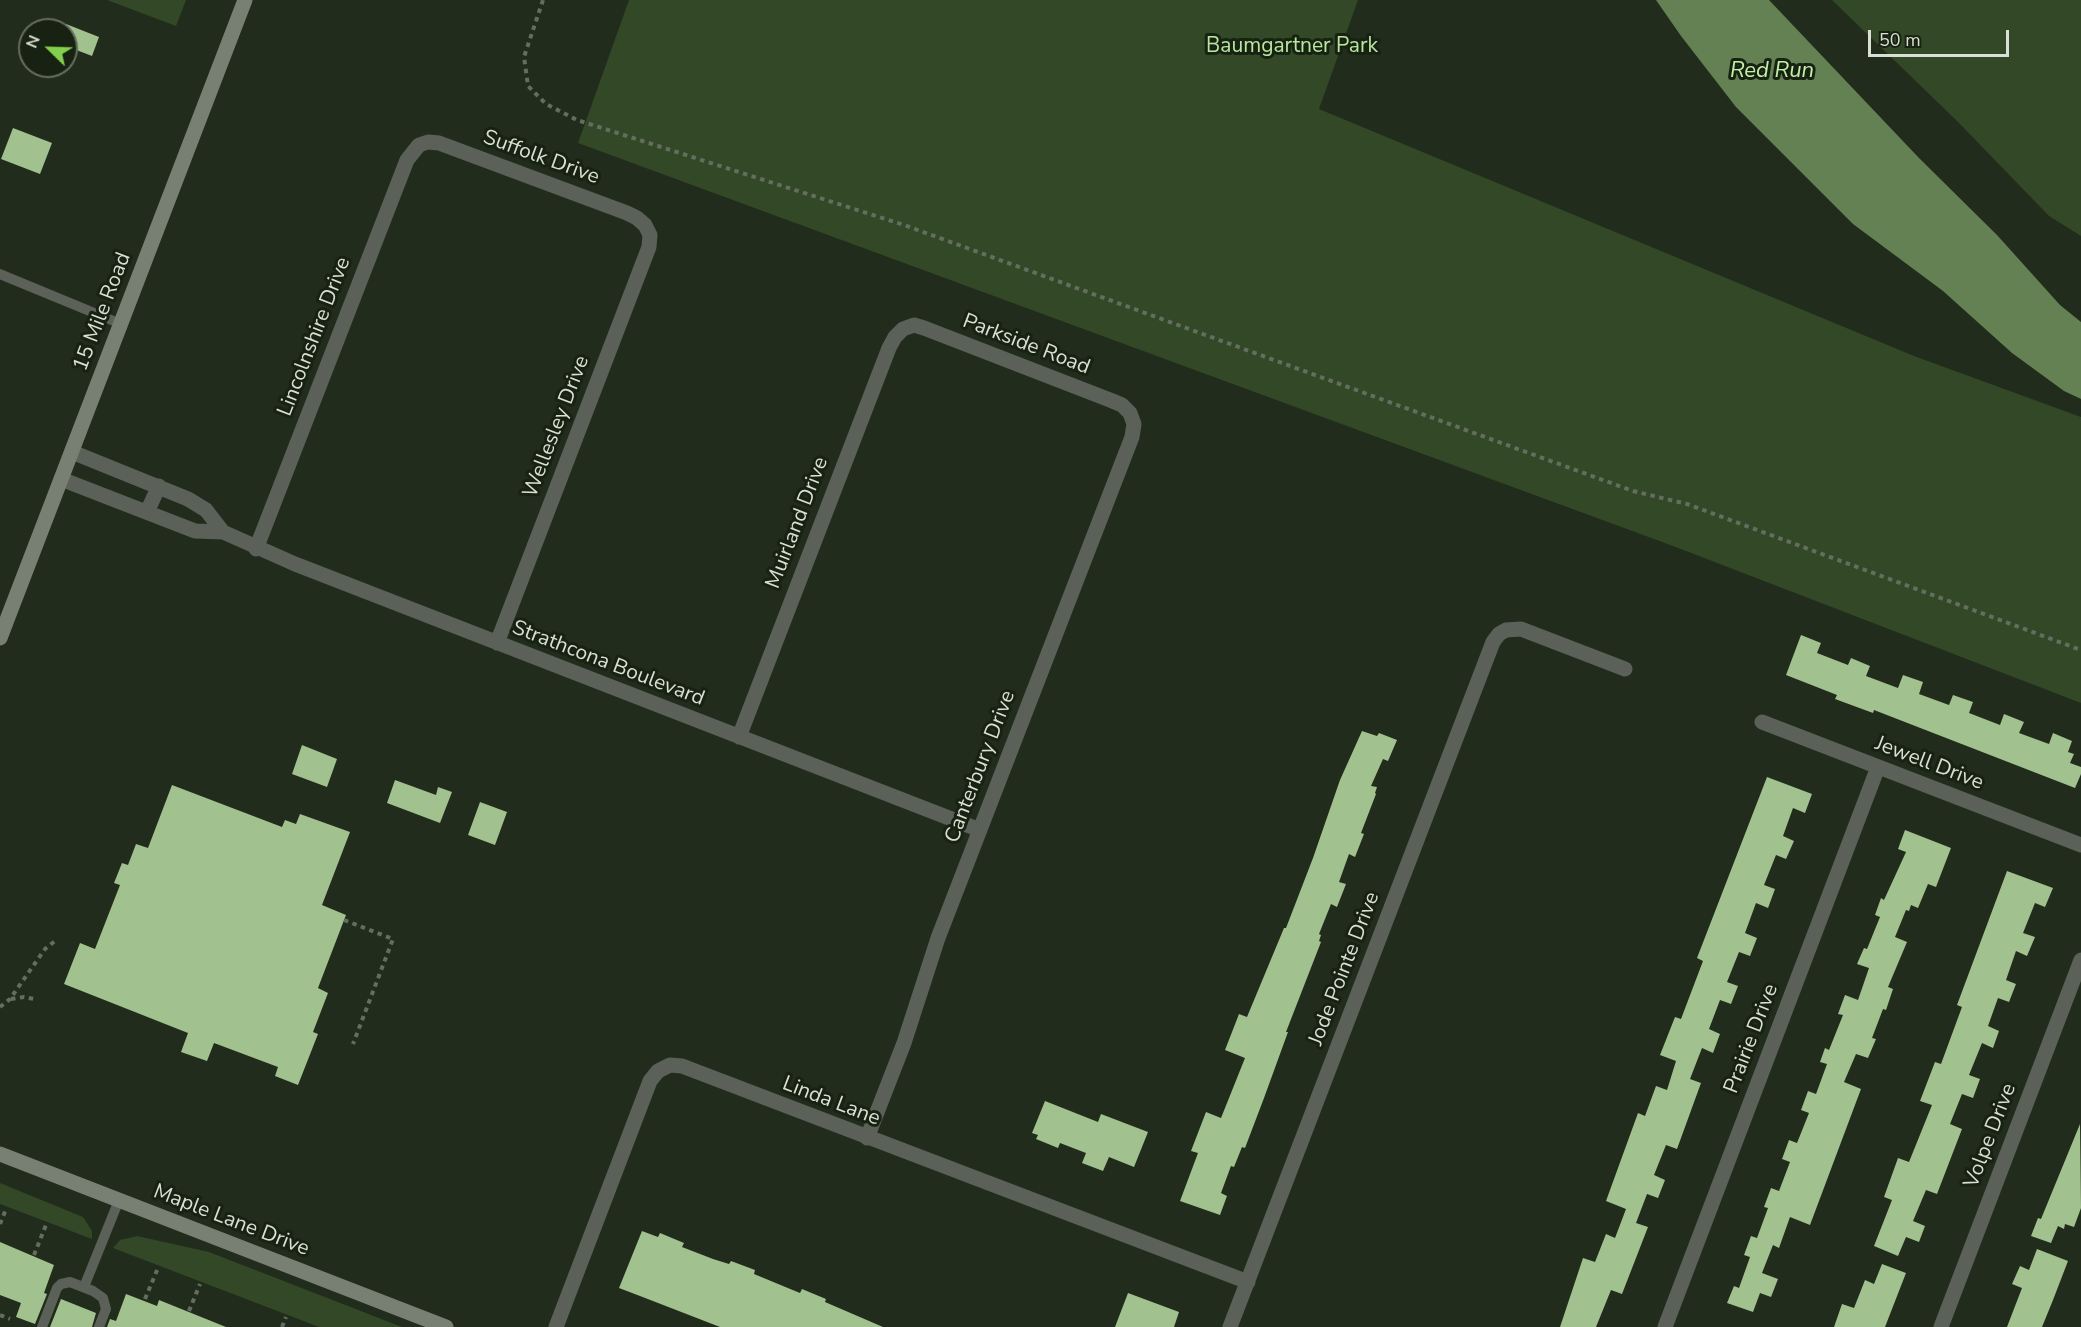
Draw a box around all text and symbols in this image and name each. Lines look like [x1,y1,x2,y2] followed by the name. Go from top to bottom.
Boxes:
[18,18,78,78] north arrow
[1871,18,2012,56] scale bar
[1879,28,1921,52] text: 50 m
[21,32,46,52] text: N
[1206,34,1378,60] park label: Baumgartner Park
[1730,59,1814,85] water label: Red Run
[480,125,602,191] street label: Suffolk Drive
[69,249,137,375] street label: 15 Mile Road
[273,254,357,420] street label: Lincolnshire Drive
[959,309,1093,381] street label: Parkside Road
[518,353,596,501] street label: Wellesley Drive
[761,454,835,592] street label: Muirland Drive
[508,616,708,712] street label: Strathcona Boulevard
[940,687,1022,847] street label: Canterbury Drive
[1871,732,1987,796] street label: Jewell Drive
[1304,889,1386,1049] street label: Jode Pointe Drive
[1720,981,1784,1097] street label: Prairie Drive
[779,1072,883,1132] street label: Linda Lane
[1960,1080,2022,1192] street label: Volpe Drive
[150,1180,312,1262] street label: Maple Lane Drive

